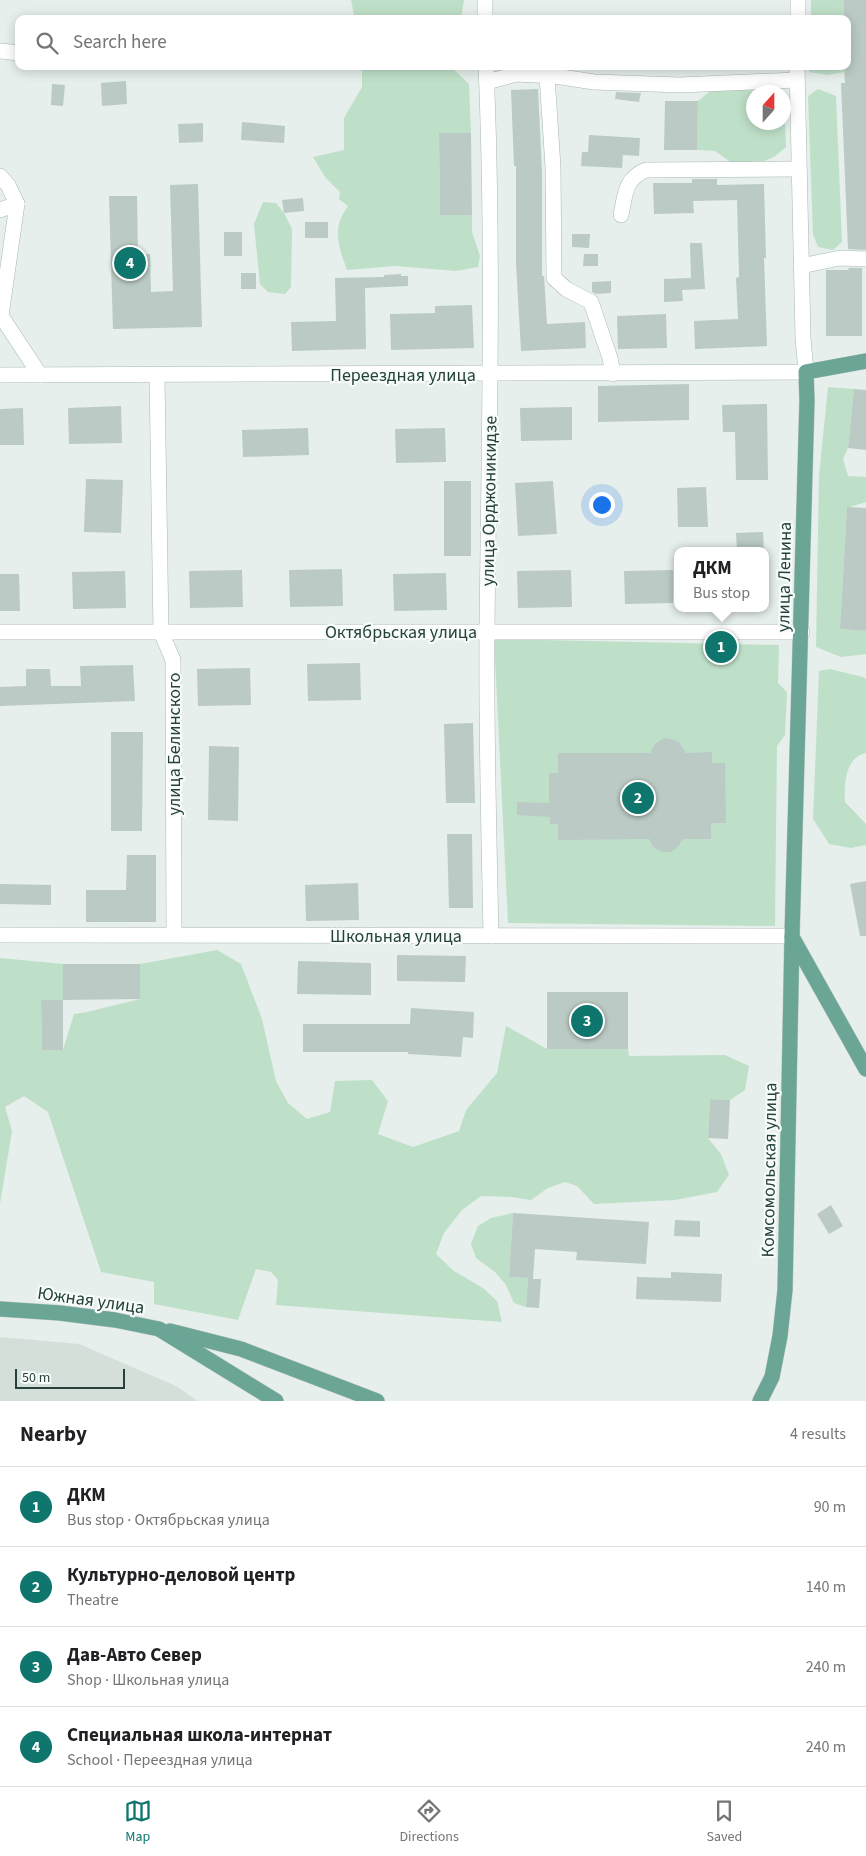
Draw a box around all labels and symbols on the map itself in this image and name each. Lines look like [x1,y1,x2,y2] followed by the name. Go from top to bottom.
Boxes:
[746,85,791,130] north arrow
[114,244,146,282] pin: 4
[330,363,476,388] street label: Переездная улица
[476,416,503,586] street label: улица Орджоникидзе
[589,492,615,518] your location
[771,522,798,632] street label: улица Ленина
[325,620,477,645] street label: Октябрьская улица
[705,628,737,666] pin: 1
[162,673,187,815] street label: улица Белинского
[622,779,654,817] pin: 2
[330,924,462,949] street label: Школьная улица
[571,1002,603,1040] pin: 3
[755,1082,784,1258] street label: Комсомольская улица
[36,1281,146,1320] street label: Южная улица
[15,1366,125,1389] scale bar

